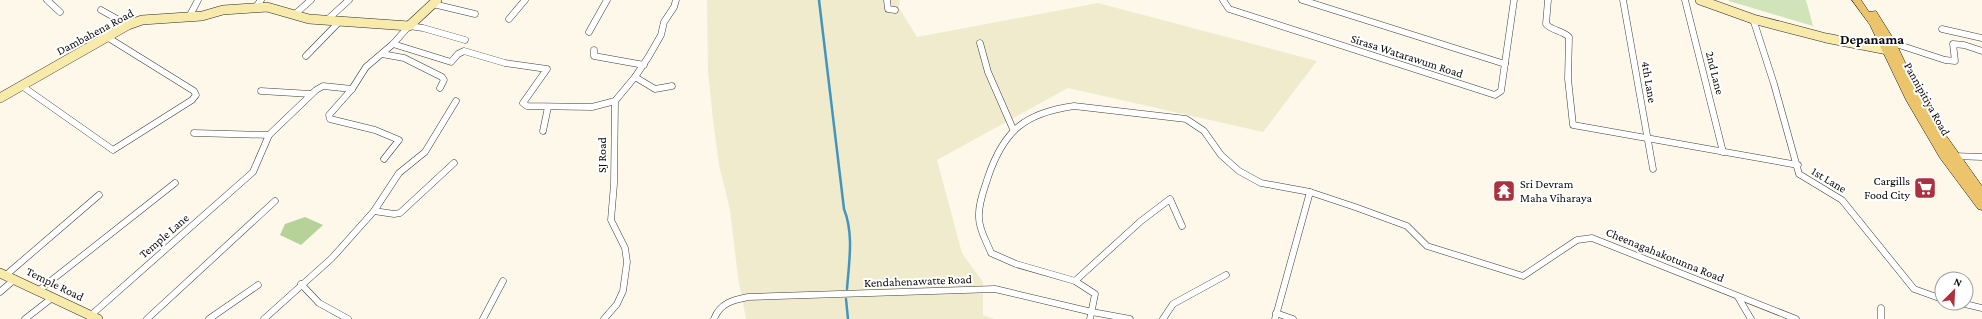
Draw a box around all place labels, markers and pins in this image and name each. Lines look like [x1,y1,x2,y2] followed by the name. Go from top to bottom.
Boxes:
[1864,174,1910,202] place label: Cargills Food City
[1912,175,1938,201] supermarket icon: Cargills Food City
[1520,177,1593,205] place label: Sri Devram Maha Viharaya
[1491,178,1517,204] temple icon: Sri Devram Maha Viharaya

